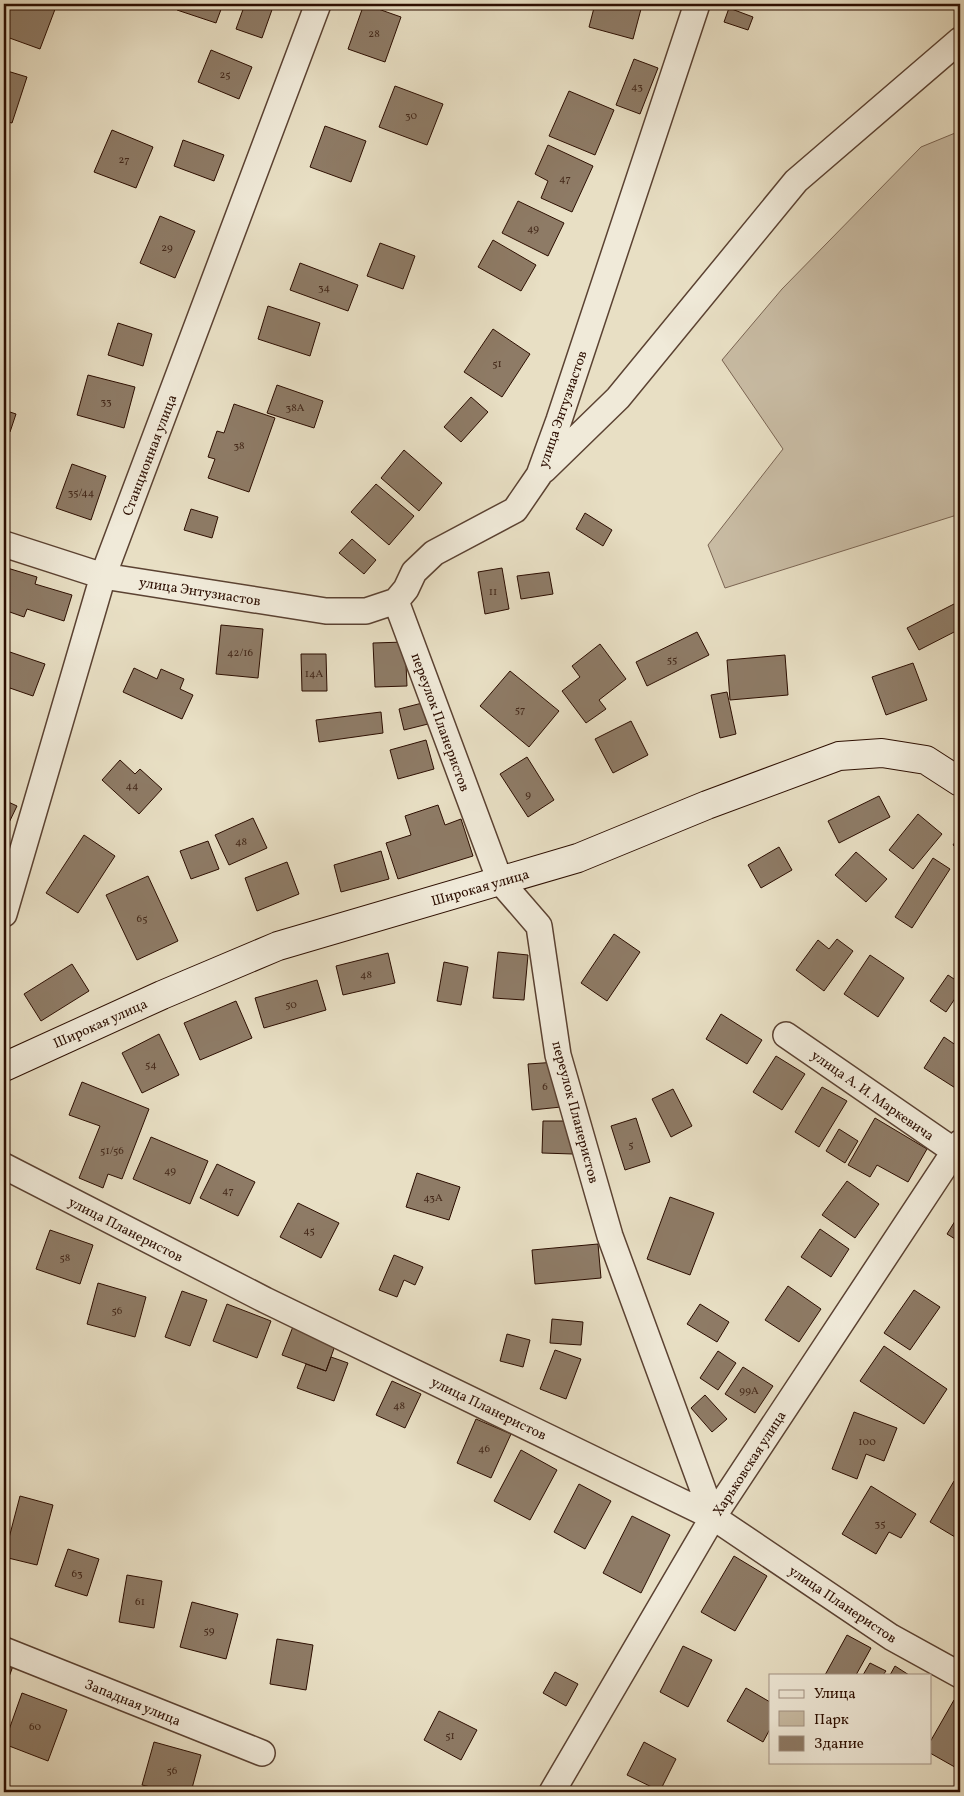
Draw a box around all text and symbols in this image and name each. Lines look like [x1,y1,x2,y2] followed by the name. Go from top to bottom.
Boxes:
[368,27,380,42] house number: 28
[219,68,231,83] house number: 25
[631,80,643,95] house number: 43
[405,109,417,124] house number: 30
[119,153,129,168] house number: 27
[559,172,571,187] house number: 47
[527,222,539,237] house number: 49
[161,241,173,256] house number: 29
[318,281,331,296] house number: 34
[534,348,592,471] street label: улица Энтузиастов
[492,357,502,372] house number: 51
[119,392,182,519] street label: Станционная улица
[100,395,112,410] house number: 33
[286,401,305,416] house number: 38А
[233,439,245,454] house number: 38
[68,486,95,501] house number: 35/44
[138,573,262,611] street label: улица Энтузиастов
[489,585,497,600] house number: 11
[227,646,253,661] house number: 42/16
[406,650,474,795] street label: переулок Планеристов
[667,653,677,668] house number: 55
[305,667,324,682] house number: 14А
[515,703,525,718] house number: 57
[125,779,139,794] house number: 44
[525,788,531,803] house number: 9
[235,835,247,850] house number: 48
[429,865,532,912] street label: Широкая улица
[137,912,147,927] house number: 65
[360,968,372,983] house number: 48
[51,995,151,1054] street label: Широкая улица
[285,998,297,1013] house number: 50
[546,1039,603,1186] street label: переулок Планеристов
[807,1047,937,1146] street label: улица А. И. Маркевича
[145,1058,157,1073] house number: 54
[542,1080,548,1095] house number: 6
[628,1138,634,1153] house number: 5
[100,1144,124,1159] house number: 51/56
[164,1164,176,1179] house number: 49
[222,1184,234,1199] house number: 47
[423,1191,443,1206] house number: 43А
[65,1193,186,1267] street label: улица Планеристов
[303,1224,315,1239] house number: 45
[60,1251,71,1266] house number: 58
[112,1304,123,1319] house number: 56
[427,1373,549,1446] street label: улица Планеристов
[739,1384,759,1399] house number: 99А
[393,1399,405,1414] house number: 48
[709,1408,791,1520] street label: Харьковская улица
[858,1435,876,1450] house number: 100
[478,1442,490,1457] house number: 46
[875,1517,885,1532] house number: 35
[784,1562,900,1648] street label: улица Планеристов
[71,1567,83,1582] house number: 63
[135,1595,145,1610] house number: 61
[204,1624,215,1639] house number: 59
[769,1674,932,1764] legend
[82,1675,183,1731] street label: Западная улица
[814,1684,856,1705] text: Улица
[814,1710,849,1731] text: Парк
[29,1720,41,1735] house number: 60
[445,1729,455,1744] house number: 51
[814,1734,864,1755] text: Здание
[167,1764,178,1779] house number: 56

